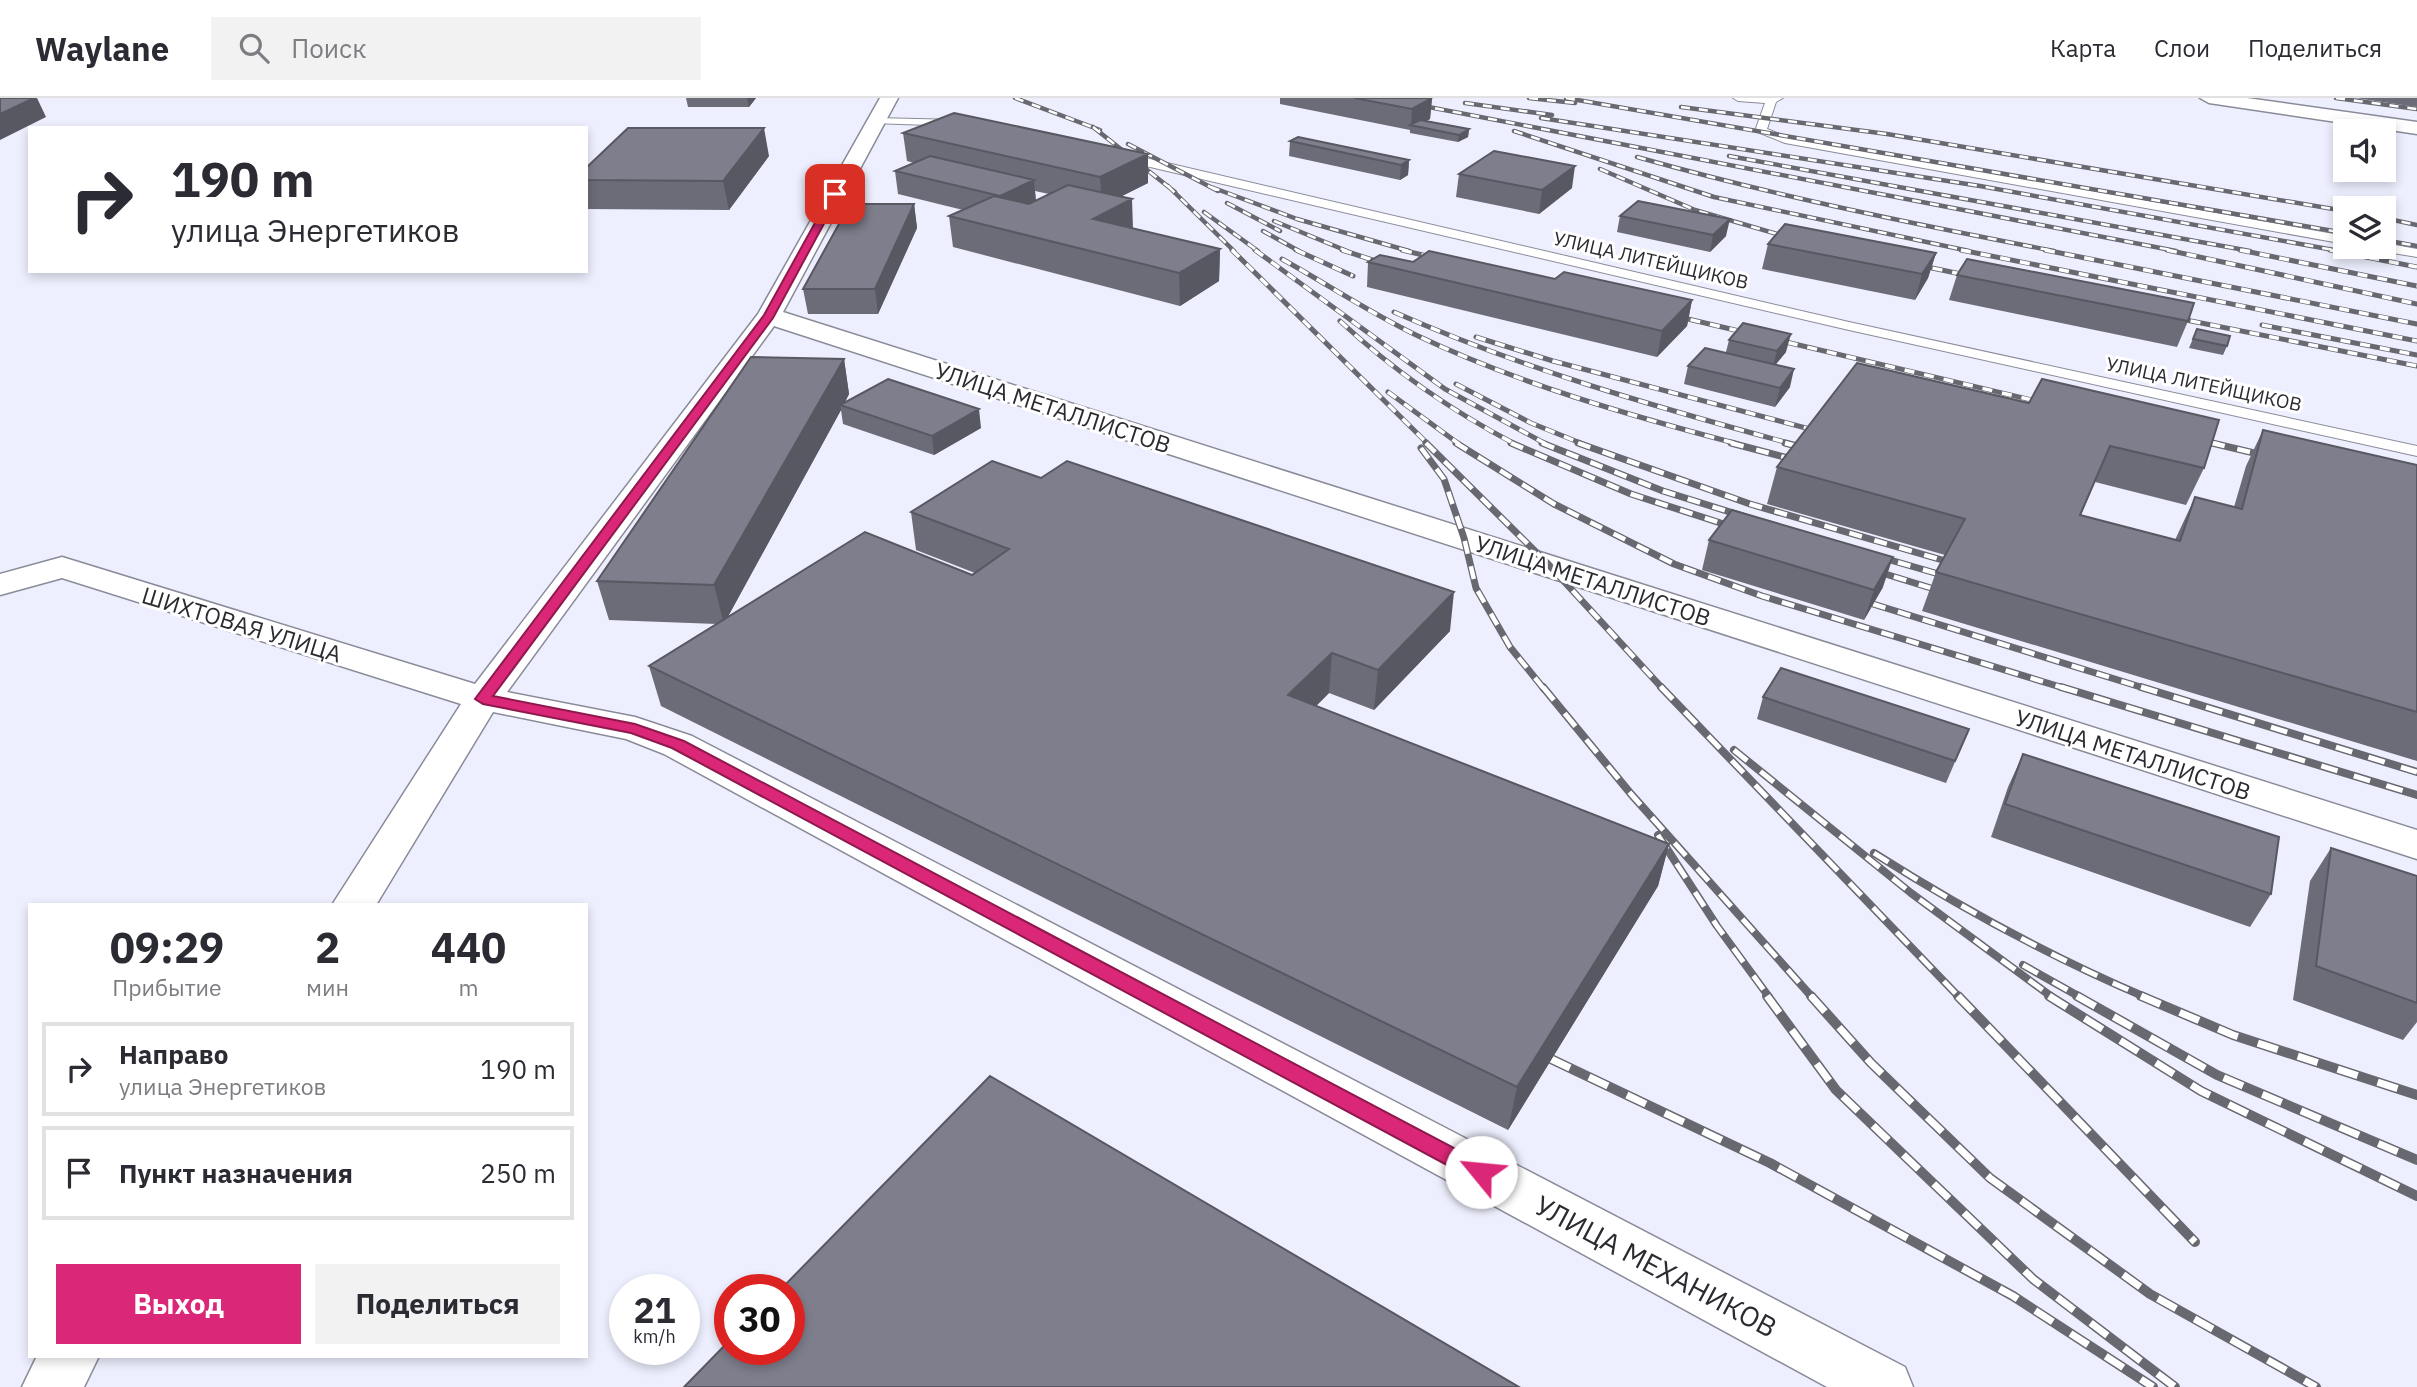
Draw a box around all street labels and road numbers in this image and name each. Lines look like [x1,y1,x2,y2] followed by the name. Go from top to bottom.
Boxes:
[1551,226,1751,294] street label: УЛИЦА ЛИТЕЙЩИКОВ
[2104,352,2304,416] street label: УЛИЦА ЛИТЕЙЩИКОВ
[931,355,1175,459] street label: УЛИЦА МЕТАЛЛИСТОВ
[1471,528,1715,632] street label: УЛИЦА МЕТАЛЛИСТОВ
[139,579,346,669] street label: ШИХТОВАЯ УЛИЦА
[2011,702,2255,806] street label: УЛИЦА МЕТАЛЛИСТОВ
[1529,1187,1783,1345] street label: УЛИЦА МЕХАНИКОВ

